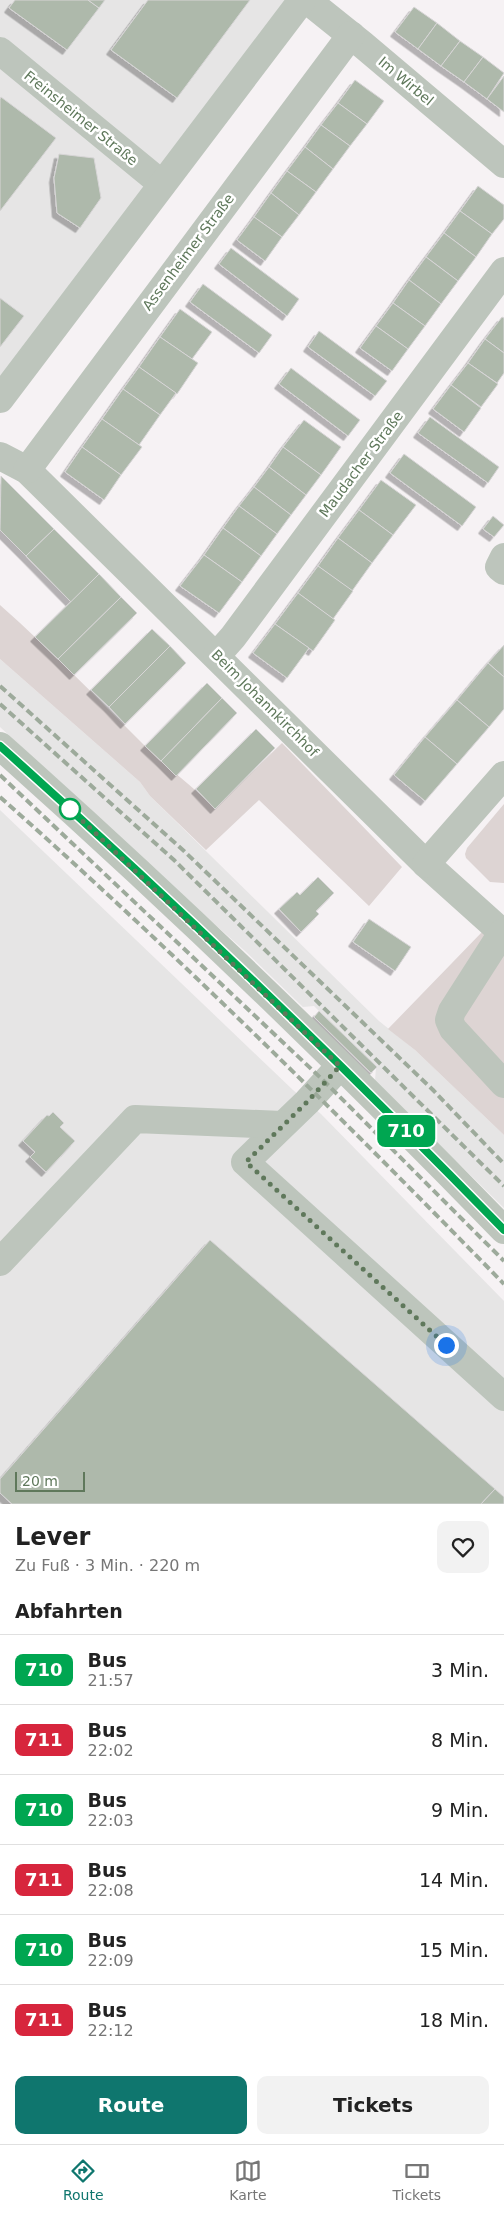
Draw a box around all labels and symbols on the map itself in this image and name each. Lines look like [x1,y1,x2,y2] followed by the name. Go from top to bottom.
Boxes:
[375,53,437,109] street label: Im Wirbel
[21,67,141,169] street label: Freinsheimer Straße
[139,191,237,313] street label: Assenheimer Straße
[316,408,406,520] street label: Maudacher Straße
[208,646,322,760] street label: Beim Johannkirchhof
[59,798,81,820] unlabelled marker
[377,1115,435,1147] line badge: 710
[434,1333,459,1358] your location
[15,1469,85,1492] scale bar

